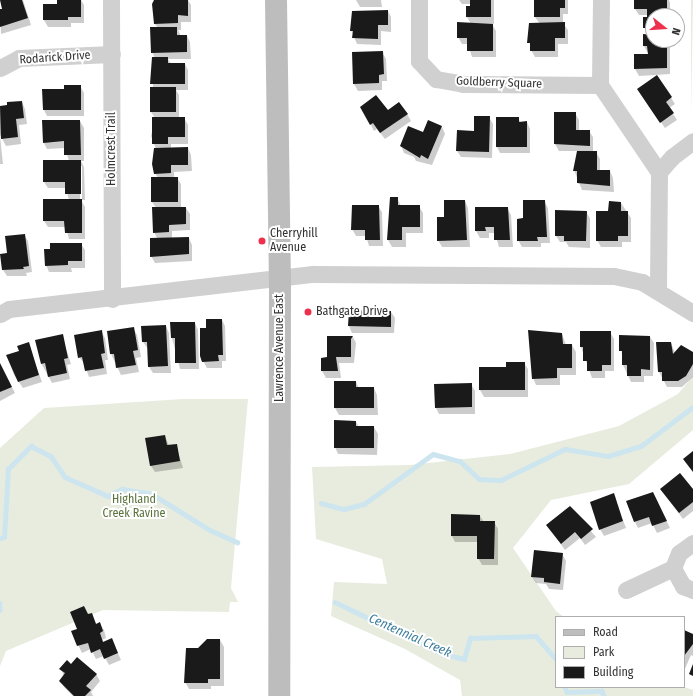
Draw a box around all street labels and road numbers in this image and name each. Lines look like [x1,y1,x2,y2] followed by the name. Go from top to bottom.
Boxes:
[19,48,91,68] street label: Rodarick Drive
[456,74,542,92] street label: Goldberry Square
[105,112,119,186] street label: Holmcrest Trail
[273,294,287,402] street label: Lawrence Avenue East

